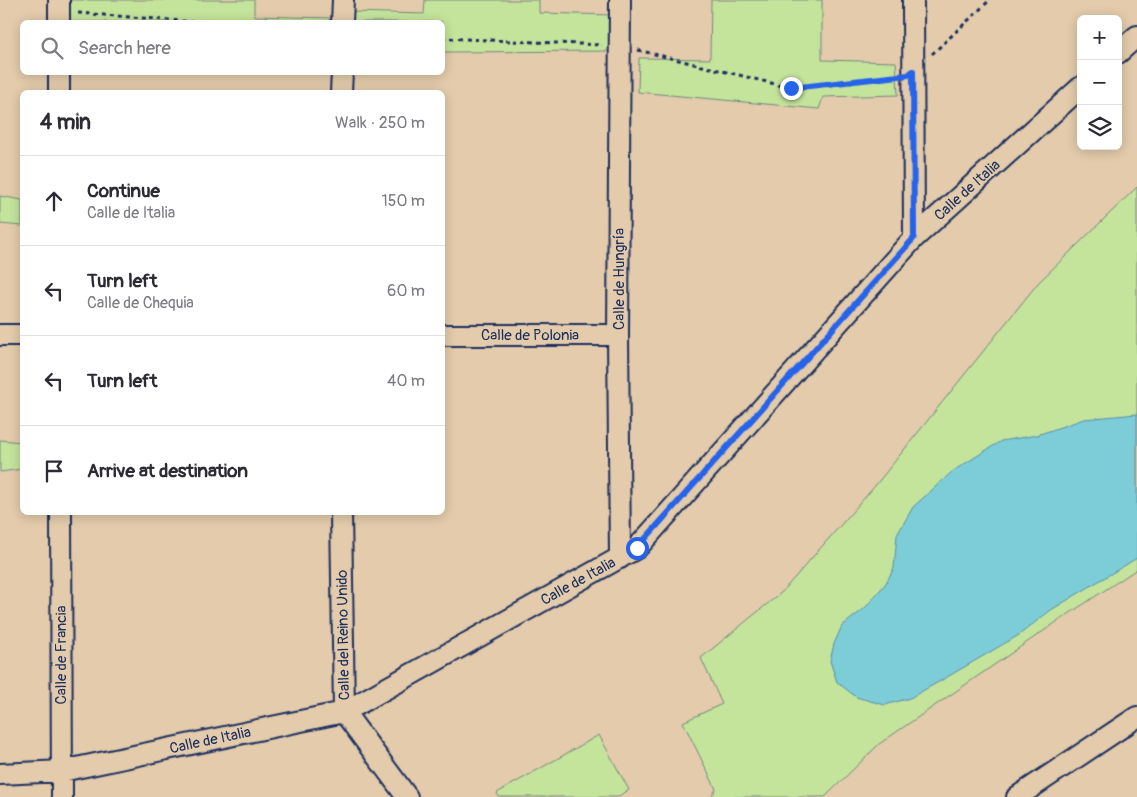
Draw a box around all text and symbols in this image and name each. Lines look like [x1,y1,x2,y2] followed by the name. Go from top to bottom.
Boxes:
[1077,15,1122,150] map controls
[1077,15,1122,60] button: +
[20,20,445,75] search box
[38,34,66,62] icon: search
[78,36,171,60] text: Search here
[1077,60,1122,105] button: −
[780,77,803,100] route end
[1077,105,1122,150] button: layers
[40,109,91,136] text: 4 min
[335,113,425,133] text: Walk · 250 m
[930,156,1004,225] street label: Calle de Italia
[87,179,160,203] text: Continue
[40,187,68,215] icon: ahead
[381,191,425,211] text: 150 m
[87,203,175,223] text: Calle de Italia
[610,228,629,330] street label: Calle de Hungría
[87,269,157,293] text: Turn left
[40,277,68,305] icon: left
[387,281,425,301] text: 60 m
[87,293,194,313] text: Calle de Chequia
[481,326,579,345] street label: Calle de Polonia
[40,367,68,395] icon: left
[87,369,157,393] text: Turn left
[387,371,425,391] text: 40 m
[40,457,68,485] icon: arrive
[87,459,248,483] text: Arrive at destination
[626,537,649,560] route start
[537,553,619,610] street label: Calle de Italia
[333,570,354,700] street label: Calle del Reino Unido
[52,606,71,704] street label: Calle de Francia
[168,723,253,758] street label: Calle de Italia

